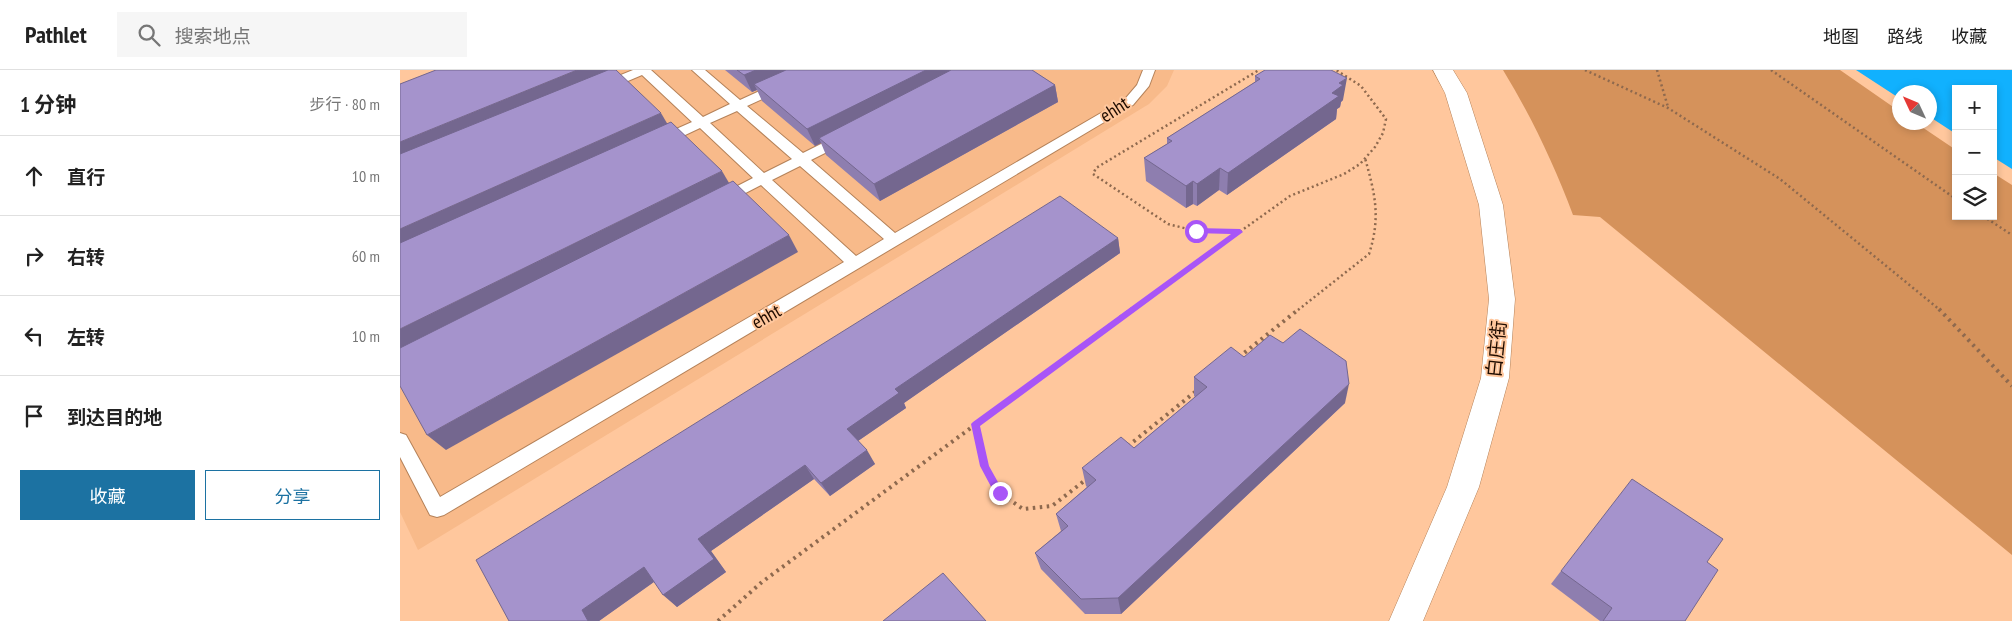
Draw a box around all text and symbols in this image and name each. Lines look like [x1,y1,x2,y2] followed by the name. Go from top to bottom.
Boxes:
[117,12,467,57] search box
[25,19,87,50] text: Pathlet
[135,21,163,49] icon: search
[175,24,251,48] text: 搜索地点
[1823,25,1859,48] text: 地图
[1887,25,1923,48] text: 路线
[1951,25,1987,48] text: 收藏
[1892,85,1937,130] north arrow
[1952,85,1997,220] map controls
[1952,85,1997,130] button: +
[1095,90,1134,127] street label: ehht
[20,91,76,118] text: 1 分钟
[310,94,380,114] text: 步行 · 80 m
[1952,130,1997,175] button: −
[20,162,48,190] icon: ahead
[67,165,105,189] text: 直行
[352,166,380,186] text: 10 m
[1952,175,1997,220] button: layers
[1185,220,1208,243] route start
[20,242,48,270] icon: right
[67,245,105,269] text: 右转
[352,246,380,266] text: 60 m
[747,298,786,334] street label: ehht
[1481,319,1511,379] street label: 白庄街
[20,322,48,350] icon: left
[67,325,105,349] text: 左转
[352,326,380,346] text: 10 m
[20,402,48,430] icon: arrive
[67,405,162,429] text: 到达目的地
[20,470,195,520] button: 收藏
[205,470,380,520] button: 分享
[989,482,1012,505] route end

